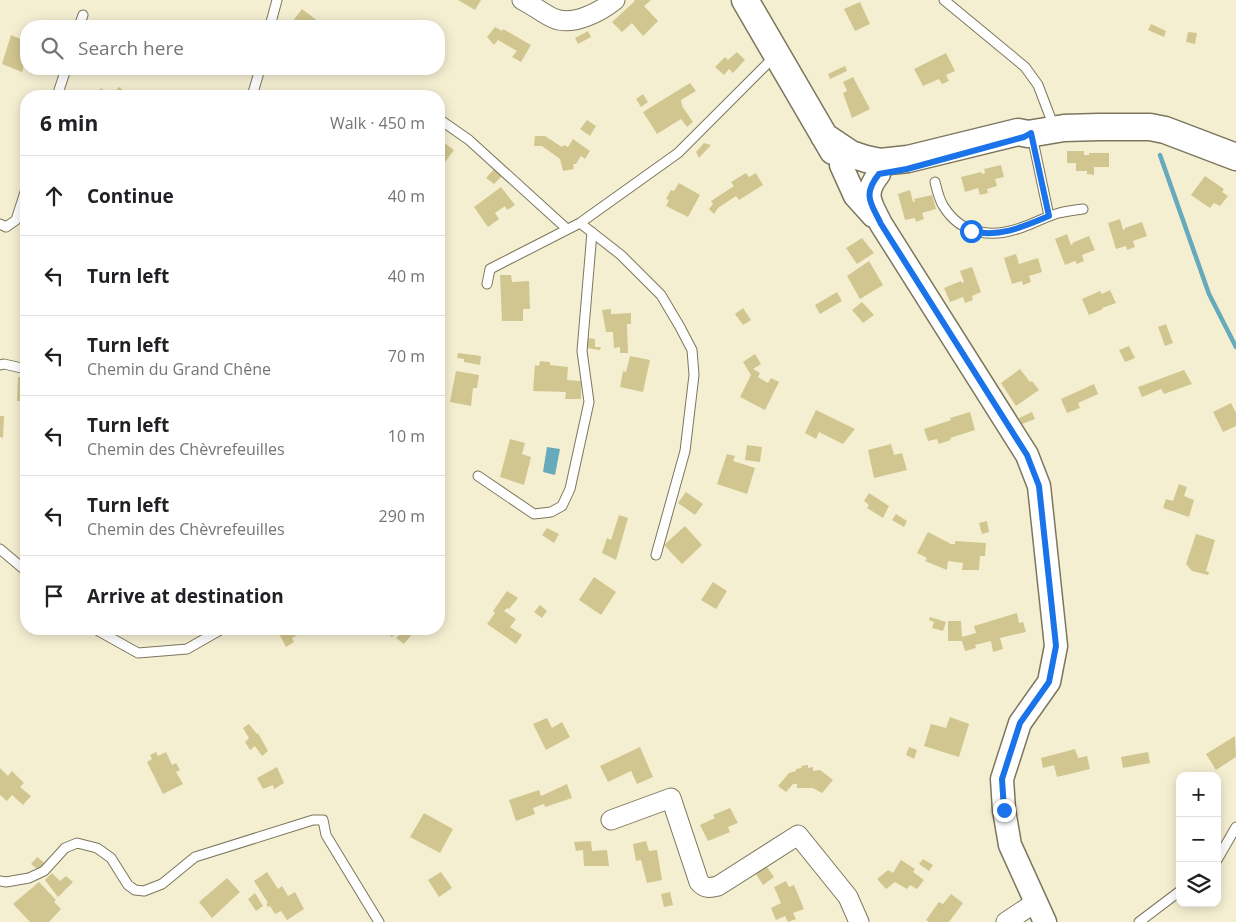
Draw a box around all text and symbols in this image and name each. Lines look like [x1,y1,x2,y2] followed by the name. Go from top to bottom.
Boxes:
[20,20,445,75] search box
[38,34,66,62] icon: search
[78,35,184,61] text: Search here
[40,109,98,137] text: 6 min
[330,112,425,134] text: Walk · 450 m
[40,182,68,210] icon: ahead
[87,183,174,209] text: Continue
[388,185,425,207] text: 40 m
[960,220,983,243] route start
[40,262,68,290] icon: left
[87,263,169,289] text: Turn left
[388,265,425,287] text: 40 m
[87,332,169,358] text: Turn left
[40,342,68,370] icon: left
[388,345,425,367] text: 70 m
[87,358,271,380] text: Chemin du Grand Chêne
[87,412,169,438] text: Turn left
[40,422,68,450] icon: left
[388,425,425,447] text: 10 m
[87,438,285,460] text: Chemin des Chèvrefeuilles
[87,492,169,518] text: Turn left
[40,502,68,530] icon: left
[379,505,425,527] text: 290 m
[87,518,285,540] text: Chemin des Chèvrefeuilles
[40,582,68,610] icon: arrive
[87,583,284,609] text: Arrive at destination
[1176,772,1221,907] map controls
[1176,772,1221,817] button: +
[993,799,1016,822] route end
[1176,817,1221,862] button: −
[1176,862,1221,907] button: layers

